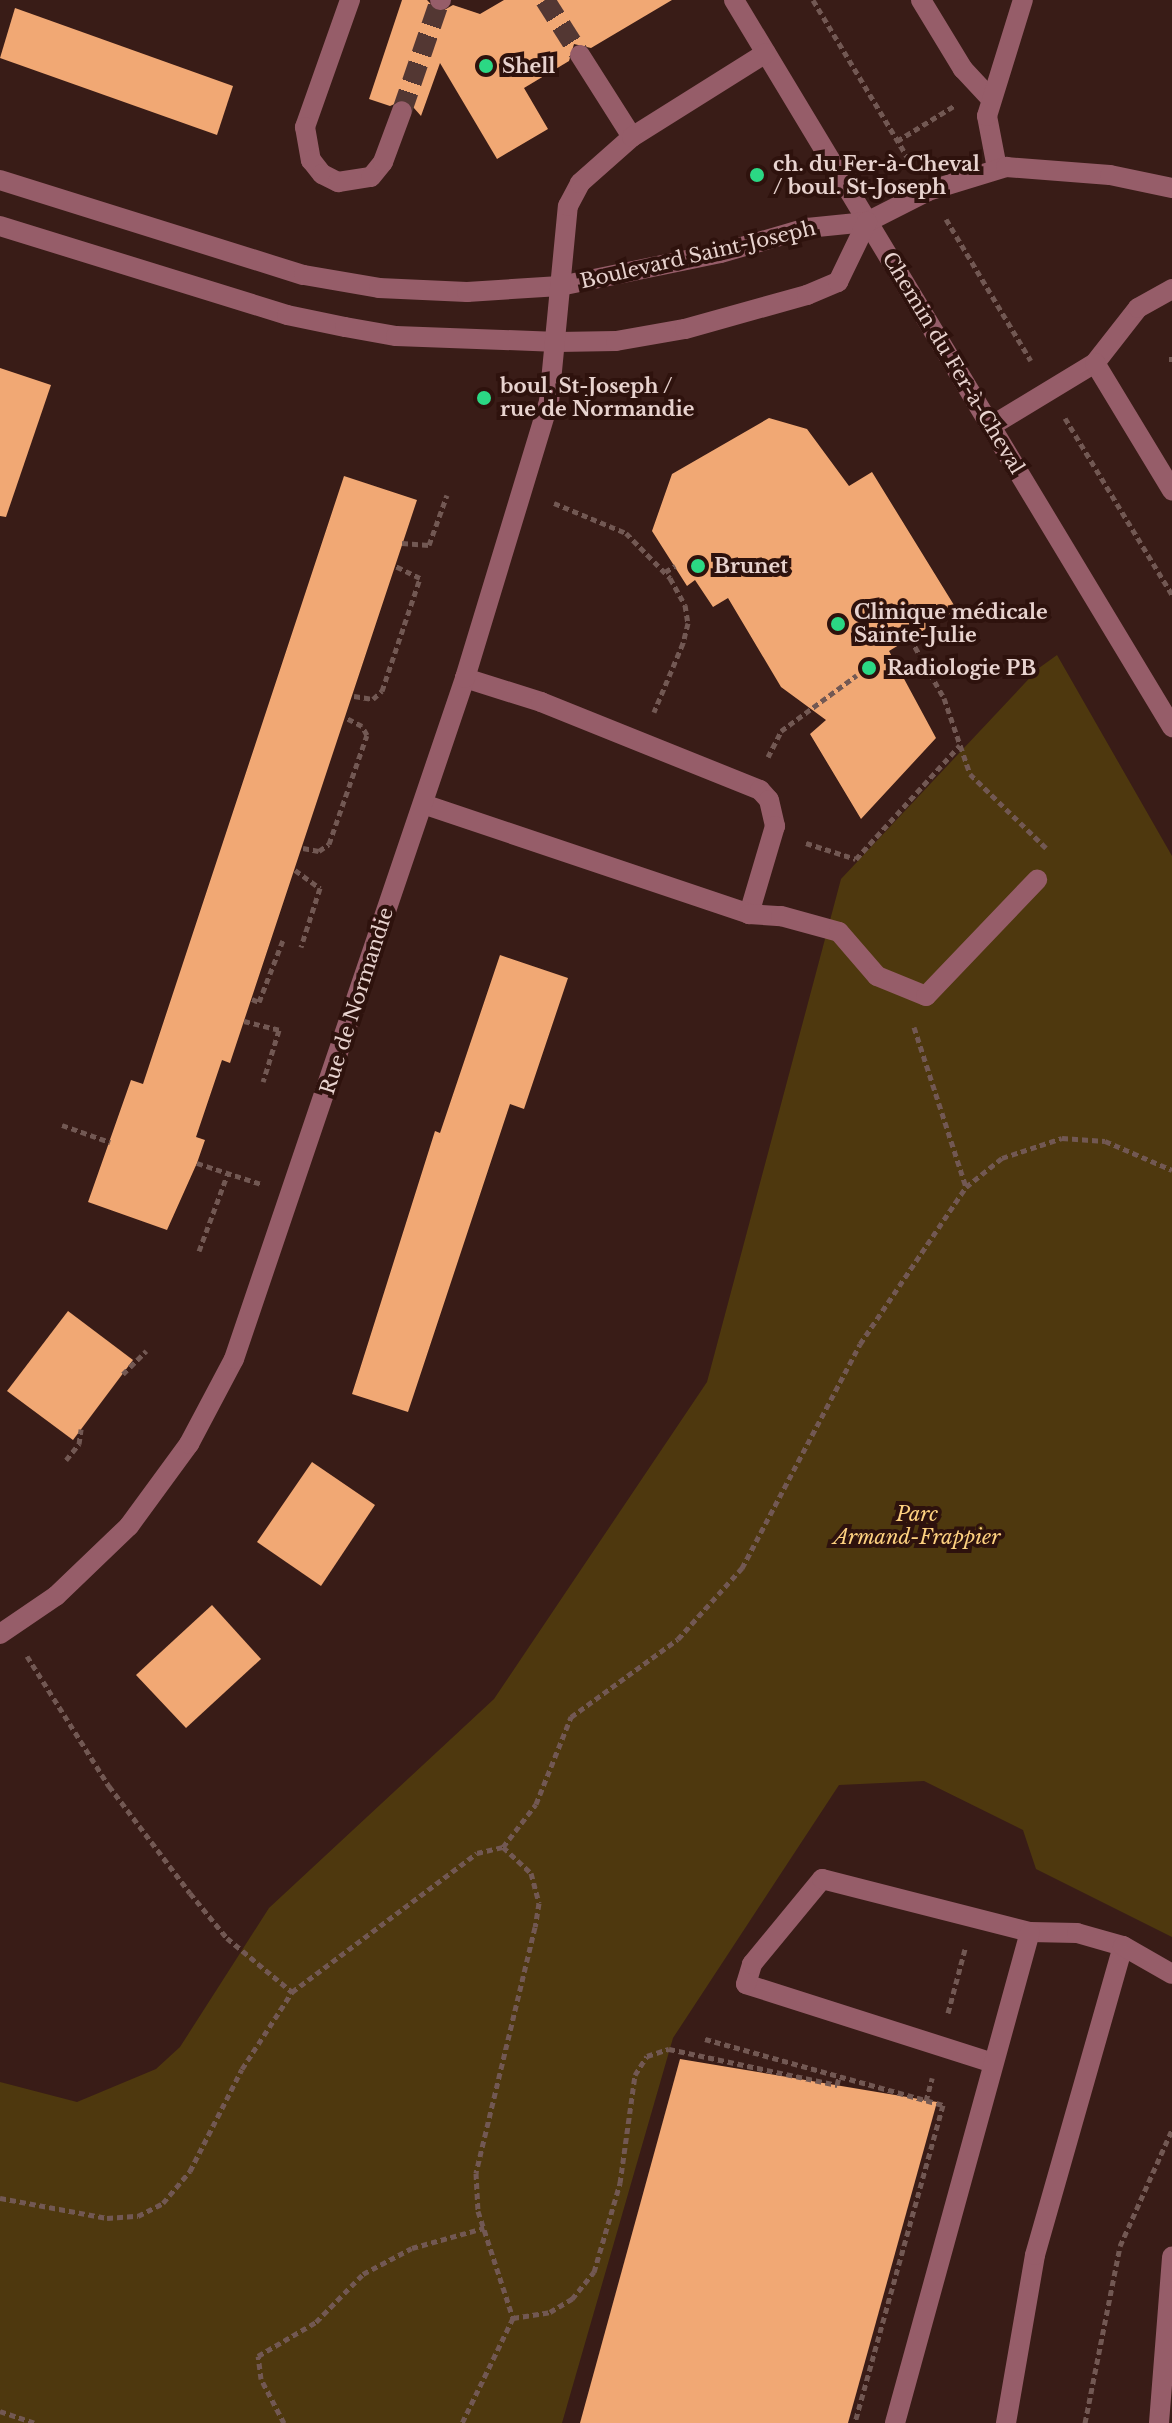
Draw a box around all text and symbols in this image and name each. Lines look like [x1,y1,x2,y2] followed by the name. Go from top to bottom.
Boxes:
[502,54,555,78] place label: Shell
[477,57,495,75] marker: Shell
[773,152,980,199] place label: ch. du Fer-à-Cheval / boul. St-Joseph
[748,166,766,184] marker: ch. du Fer-à-Cheval / boul. St-Joseph
[578,216,818,294] street label: Boulevard Saint-Joseph
[877,248,1029,478] street label: Chemin du Fer-à-Cheval
[500,374,694,421] place label: boul. St-Joseph / rue de Normandie
[475,389,493,407] marker: boul. St-Joseph / rue de Normandie
[714,554,788,578] place label: Brunet
[689,557,707,575] marker: Brunet
[854,600,1048,647] place label: Clinique médicale Sainte-Julie
[829,615,847,633] marker: Clinique médicale Sainte-Julie
[887,656,1036,680] place label: Radiologie PB
[858,657,880,679] marker: Radiologie PB
[315,904,399,1098] street label: Rue de Normandie
[834,1502,1000,1549] park label: Parc Armand-Frappier

